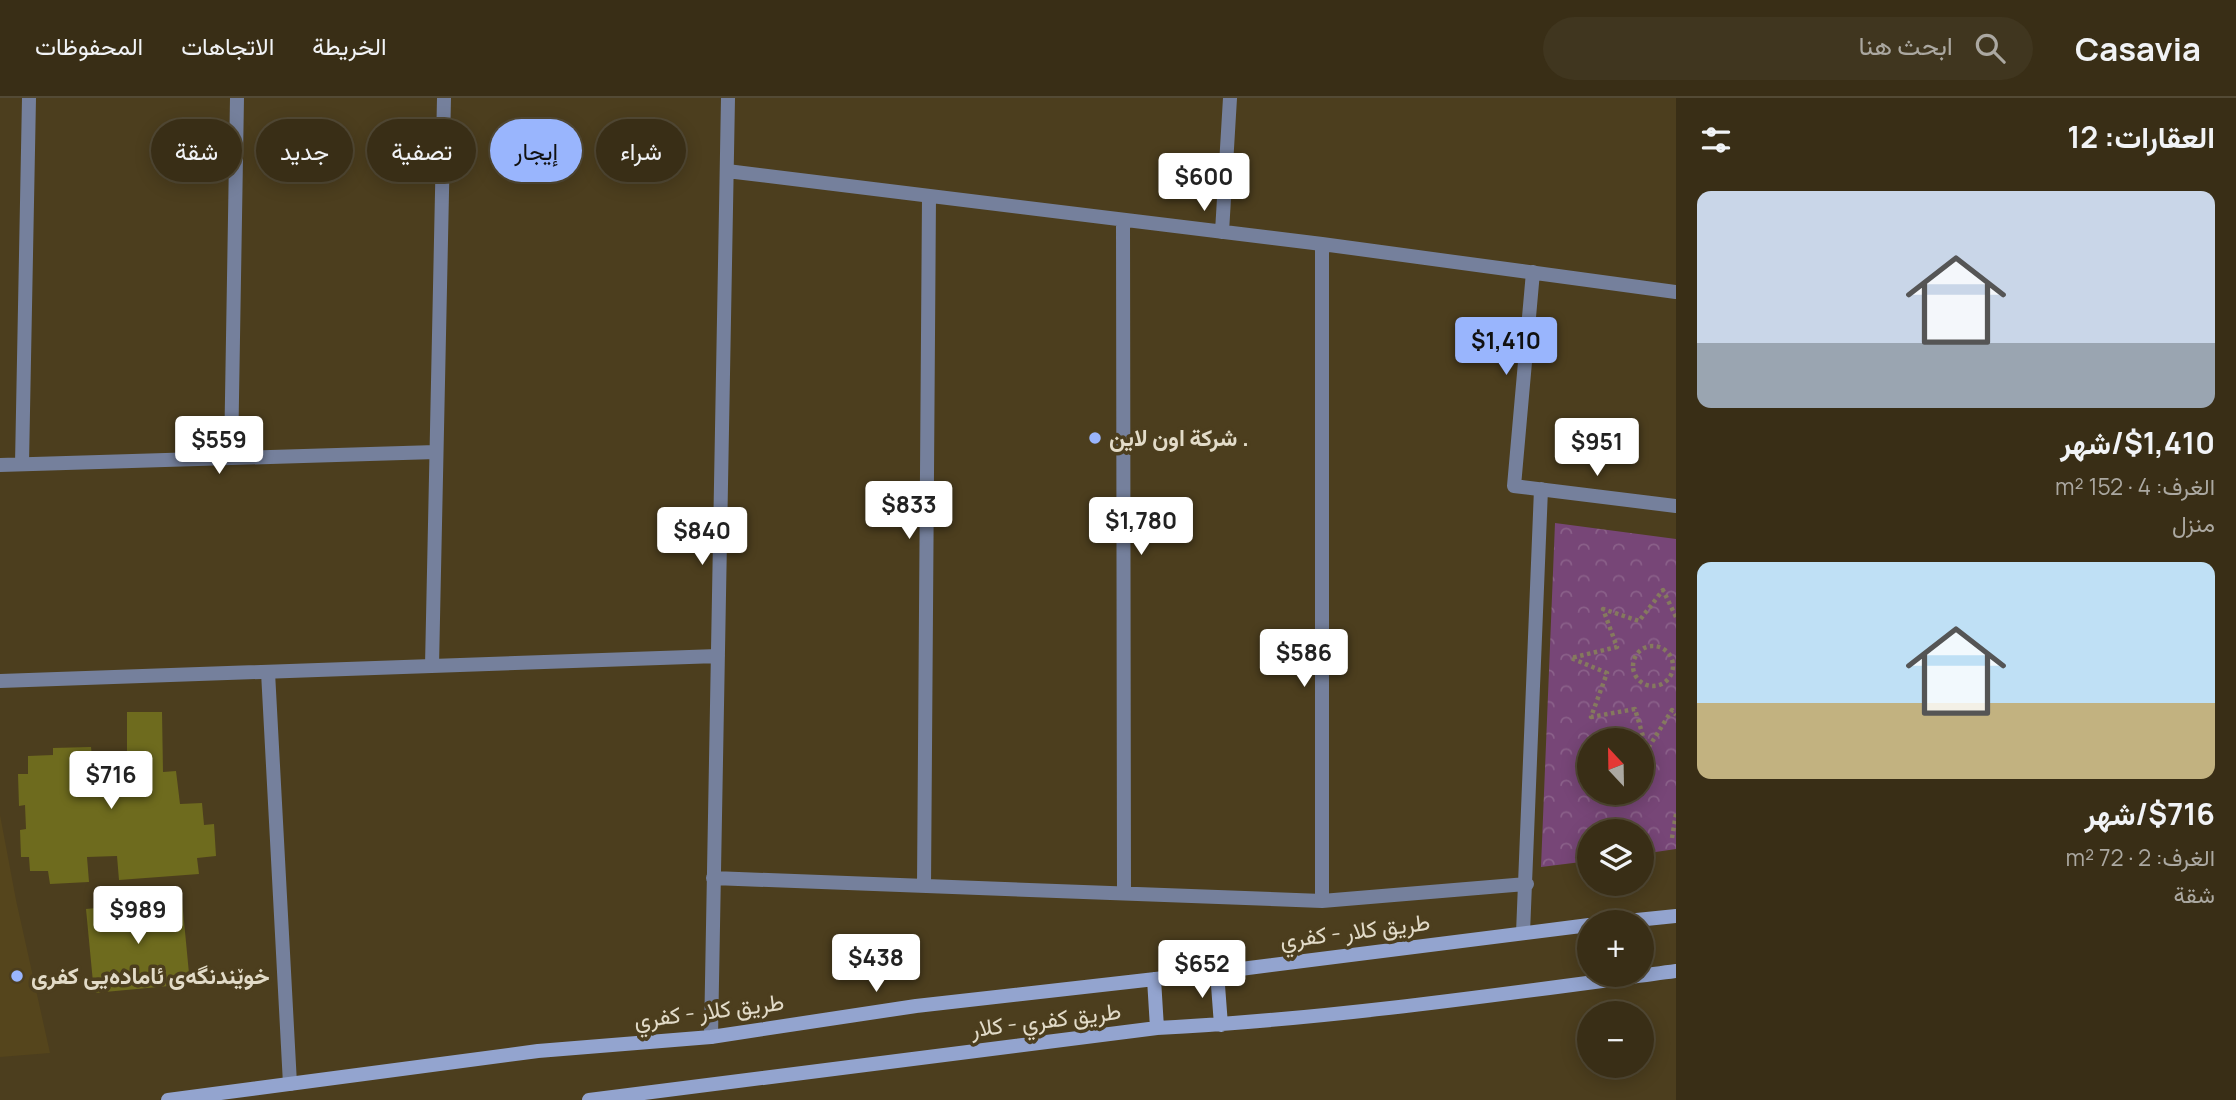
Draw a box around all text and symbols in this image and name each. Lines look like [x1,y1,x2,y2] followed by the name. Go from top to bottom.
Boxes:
[1543,17,2033,80] search box
[2075,26,2201,71] text: Casavia
[1858,27,1953,63] text: ابحث هنا
[35,29,143,62] text: المحفوظات
[181,29,274,62] text: الاتجاهات
[312,29,387,62] text: الخريطة
[1971,29,2009,67] icon: search
[2067,116,2215,157] text: العقارات: 12
[151,119,242,182] chip: شقة
[256,119,353,182] chip: جديد
[367,119,476,182] chip: تصفية
[490,119,582,182] chip: إيجار
[596,119,686,182] chip: شراء
[1697,121,1735,159] icon: filters
[1163,153,1245,213] pin: $600
[1174,160,1234,192] text: $600
[1893,237,2019,363] icon: home
[1449,317,1563,377] pin: $1,410
[1471,324,1541,356] text: $1,410
[178,416,260,476] pin: $559
[1556,418,1638,478] pin: $951
[1109,421,1249,453] place label: شركة اون لاين .
[2060,422,2215,463] text: $1,410/شهر
[191,423,247,455] text: $559
[1571,425,1623,457] text: $951
[1087,430,1103,446] marker: شركة اون لاين .
[2055,470,2215,502] text: الغرف: 4 · 152 m²
[868,482,950,541] pin: $833
[881,488,937,520] text: $833
[1084,498,1198,557] pin: $1,780
[1105,504,1177,536] text: $1,780
[2172,507,2215,539] text: منزل
[661,508,743,567] pin: $840
[673,514,731,546] text: $840
[1893,608,2019,734] icon: home
[1263,630,1345,689] pin: $586
[1276,636,1332,668] text: $586
[1577,728,1654,805] north arrow
[1577,728,1654,1078] map controls
[70,752,152,811] pin: $716
[85,758,137,790] text: $716
[2085,793,2215,834] text: $716/شهر
[1577,819,1654,896] button: layers
[2066,841,2215,873] text: الغرف: 2 · 72 m²
[2173,878,2215,910] text: شقة
[97,886,179,946] pin: $989
[109,893,167,925] text: $989
[1278,905,1432,959] street label: طريق كلار - كفري
[1577,910,1654,987] button: +
[835,934,917,994] pin: $438
[1161,940,1243,1000] pin: $652
[848,941,904,973] text: $438
[1174,947,1230,979] text: $652
[31,959,270,991] place label: خوێندنگەی ئامادەیی کفری
[9,968,25,984] marker: خوێندنگەی ئامادەیی کفری
[632,985,786,1039] street label: طريق كلار - كفري
[968,994,1123,1048] street label: طريق كفري - كلار
[1577,1001,1654,1078] button: −

